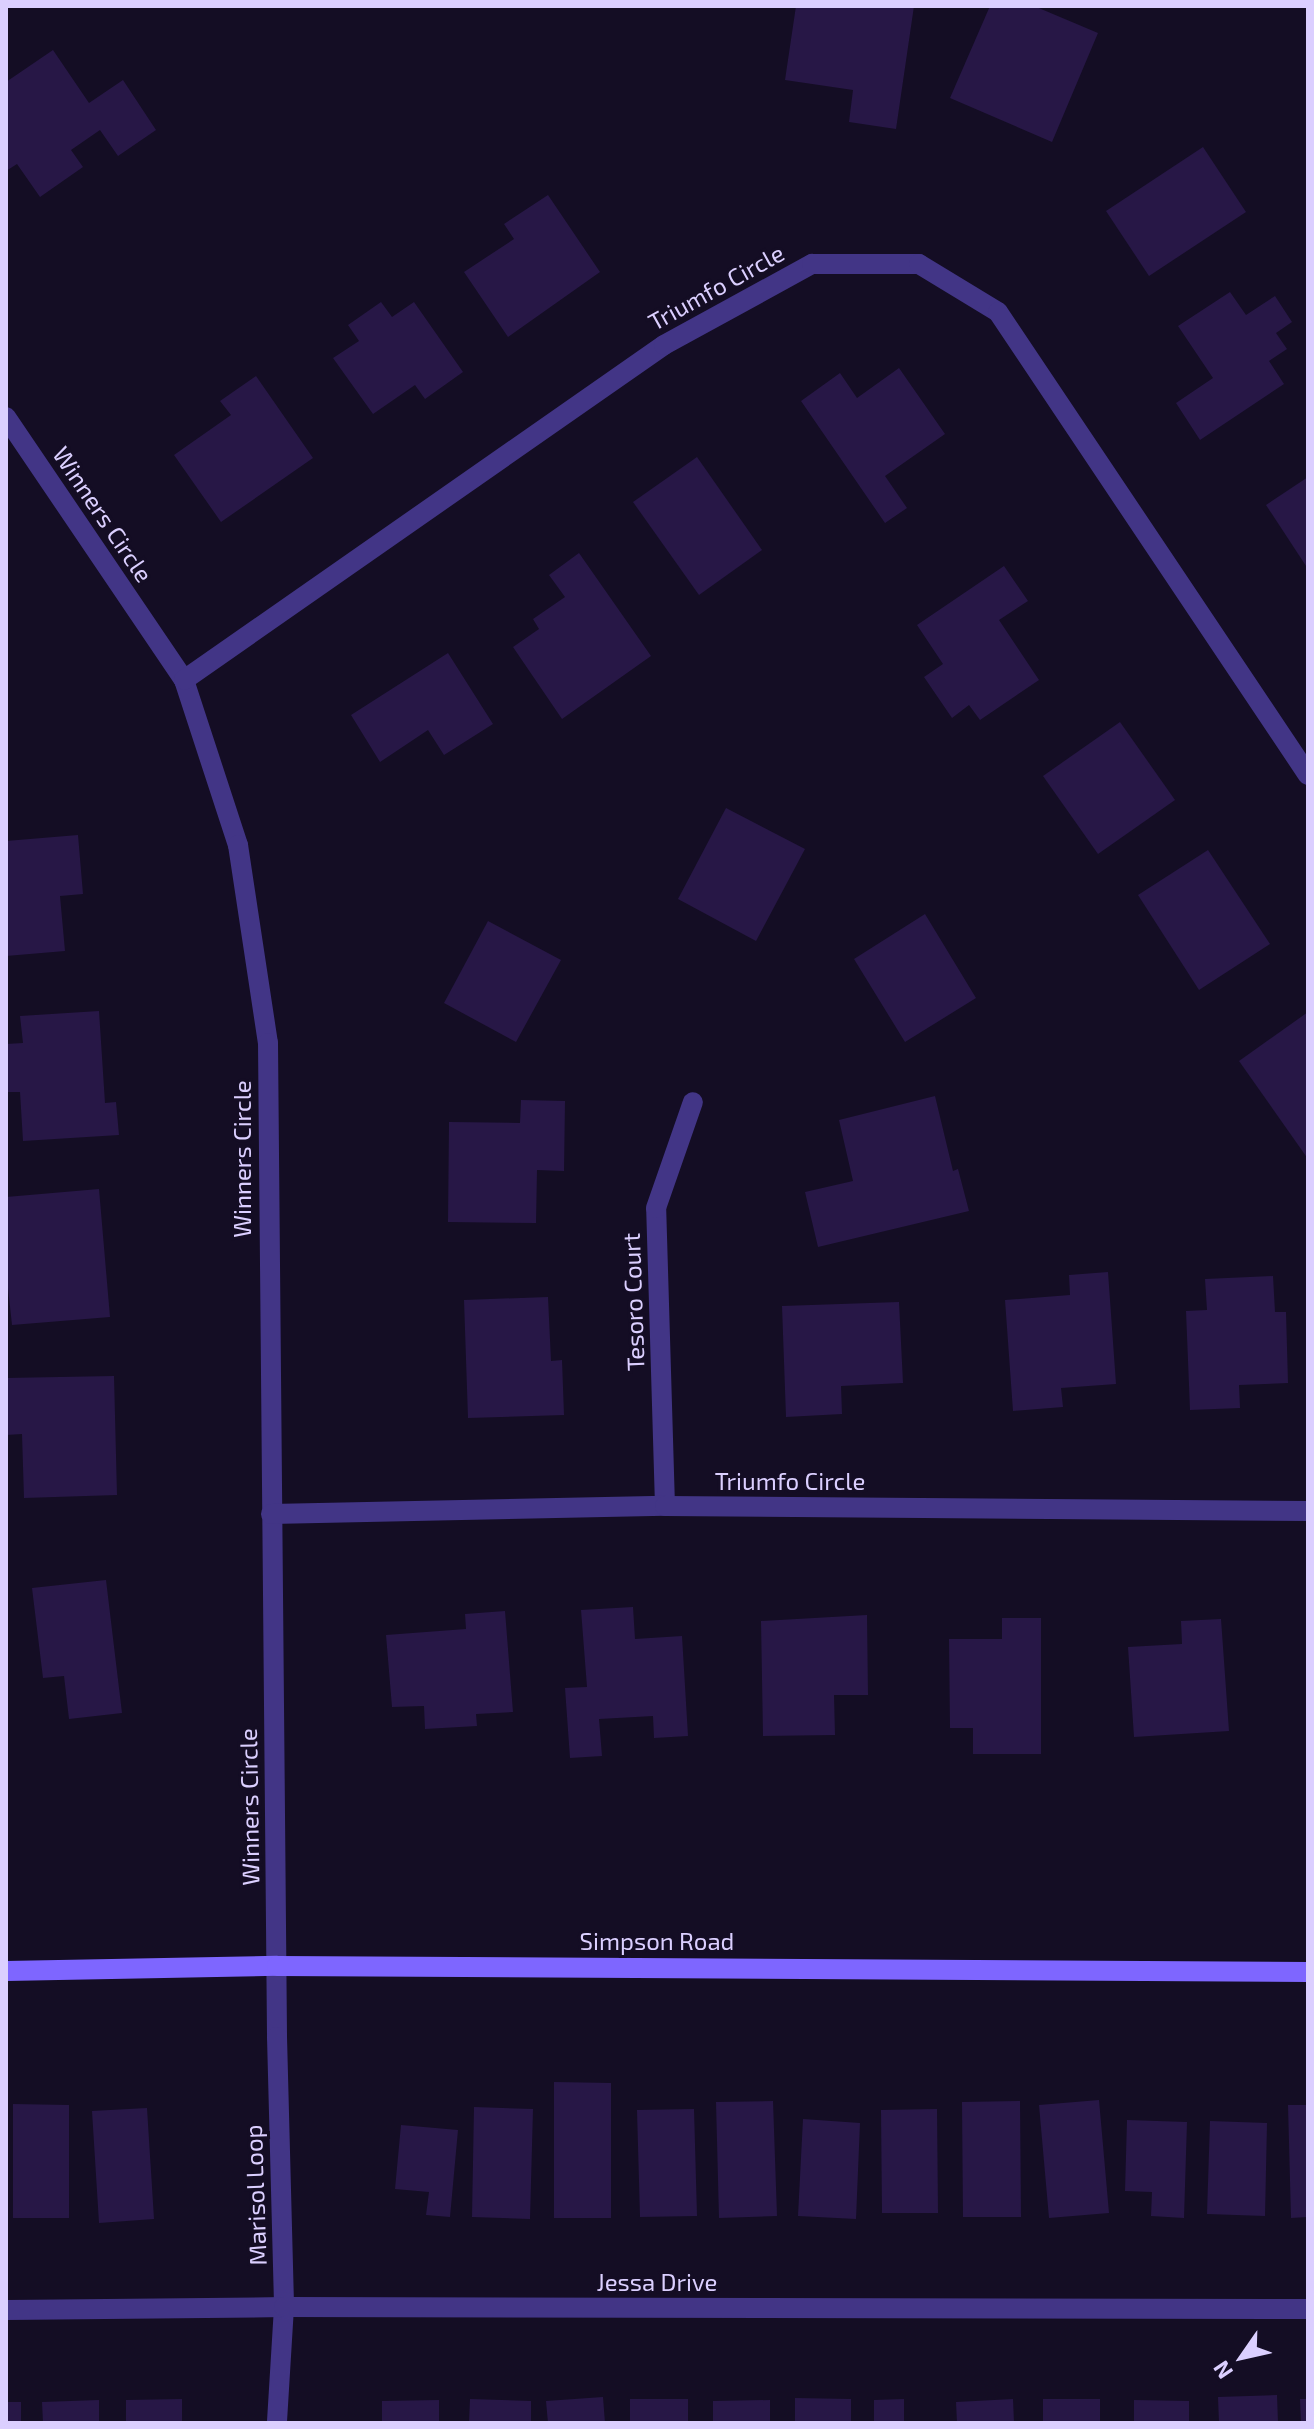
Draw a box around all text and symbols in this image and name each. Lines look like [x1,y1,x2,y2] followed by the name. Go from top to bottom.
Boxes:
[643,238,789,336] street label: Triumfo Circle
[47,441,159,587] street label: Winners Circle
[228,1080,256,1238] street label: Winners Circle
[616,1233,650,1371] street label: Tesoro Court
[715,1467,865,1495] street label: Triumfo Circle
[233,1728,265,1886] street label: Winners Circle
[580,1927,734,1955] street label: Simpson Road
[238,2124,272,2266] street label: Marisol Loop
[597,2268,717,2296] street label: Jessa Drive
[1202,2317,1282,2397] north arrow
[1207,2357,1237,2384] text: N

